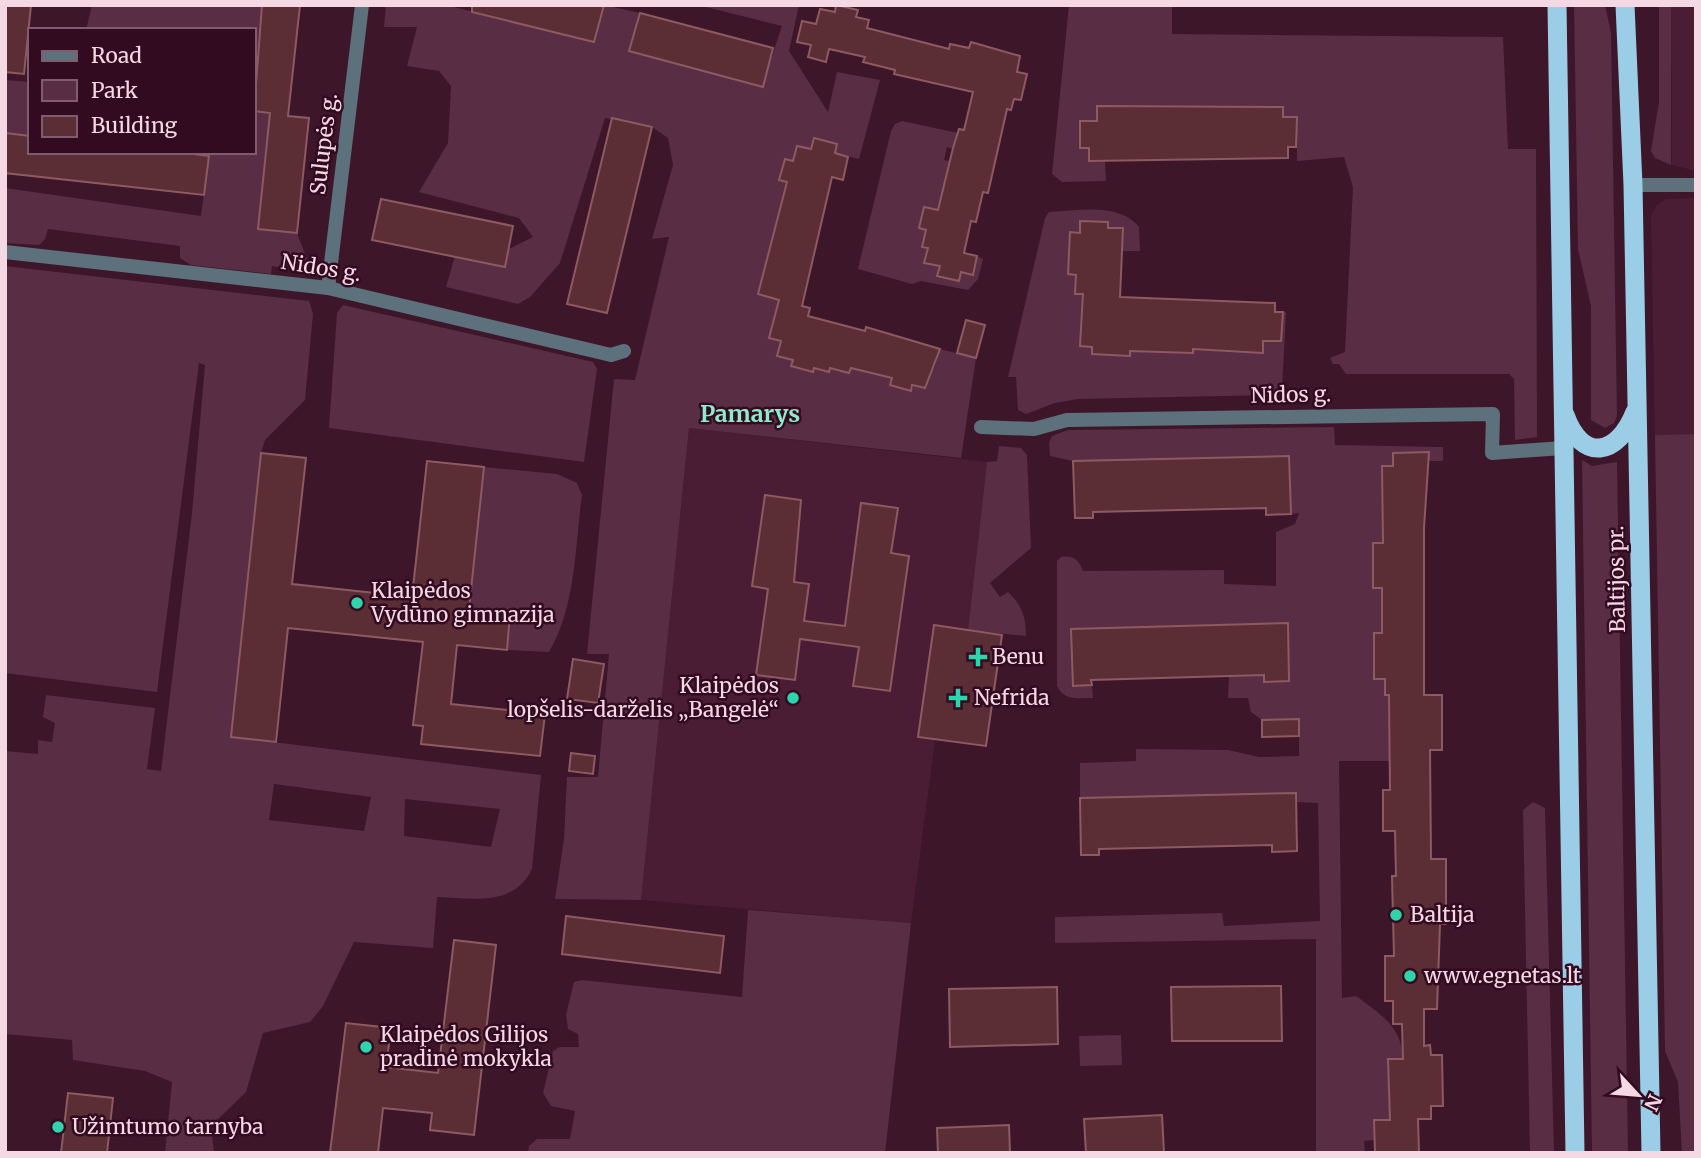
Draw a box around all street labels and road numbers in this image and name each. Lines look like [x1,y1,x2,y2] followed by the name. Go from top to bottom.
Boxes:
[304,92,343,196] street label: Sulupės g.
[279,248,363,287] street label: Nidos g.
[1250,380,1332,409] street label: Nidos g.
[1602,525,1631,633] street label: Baltijos pr.

